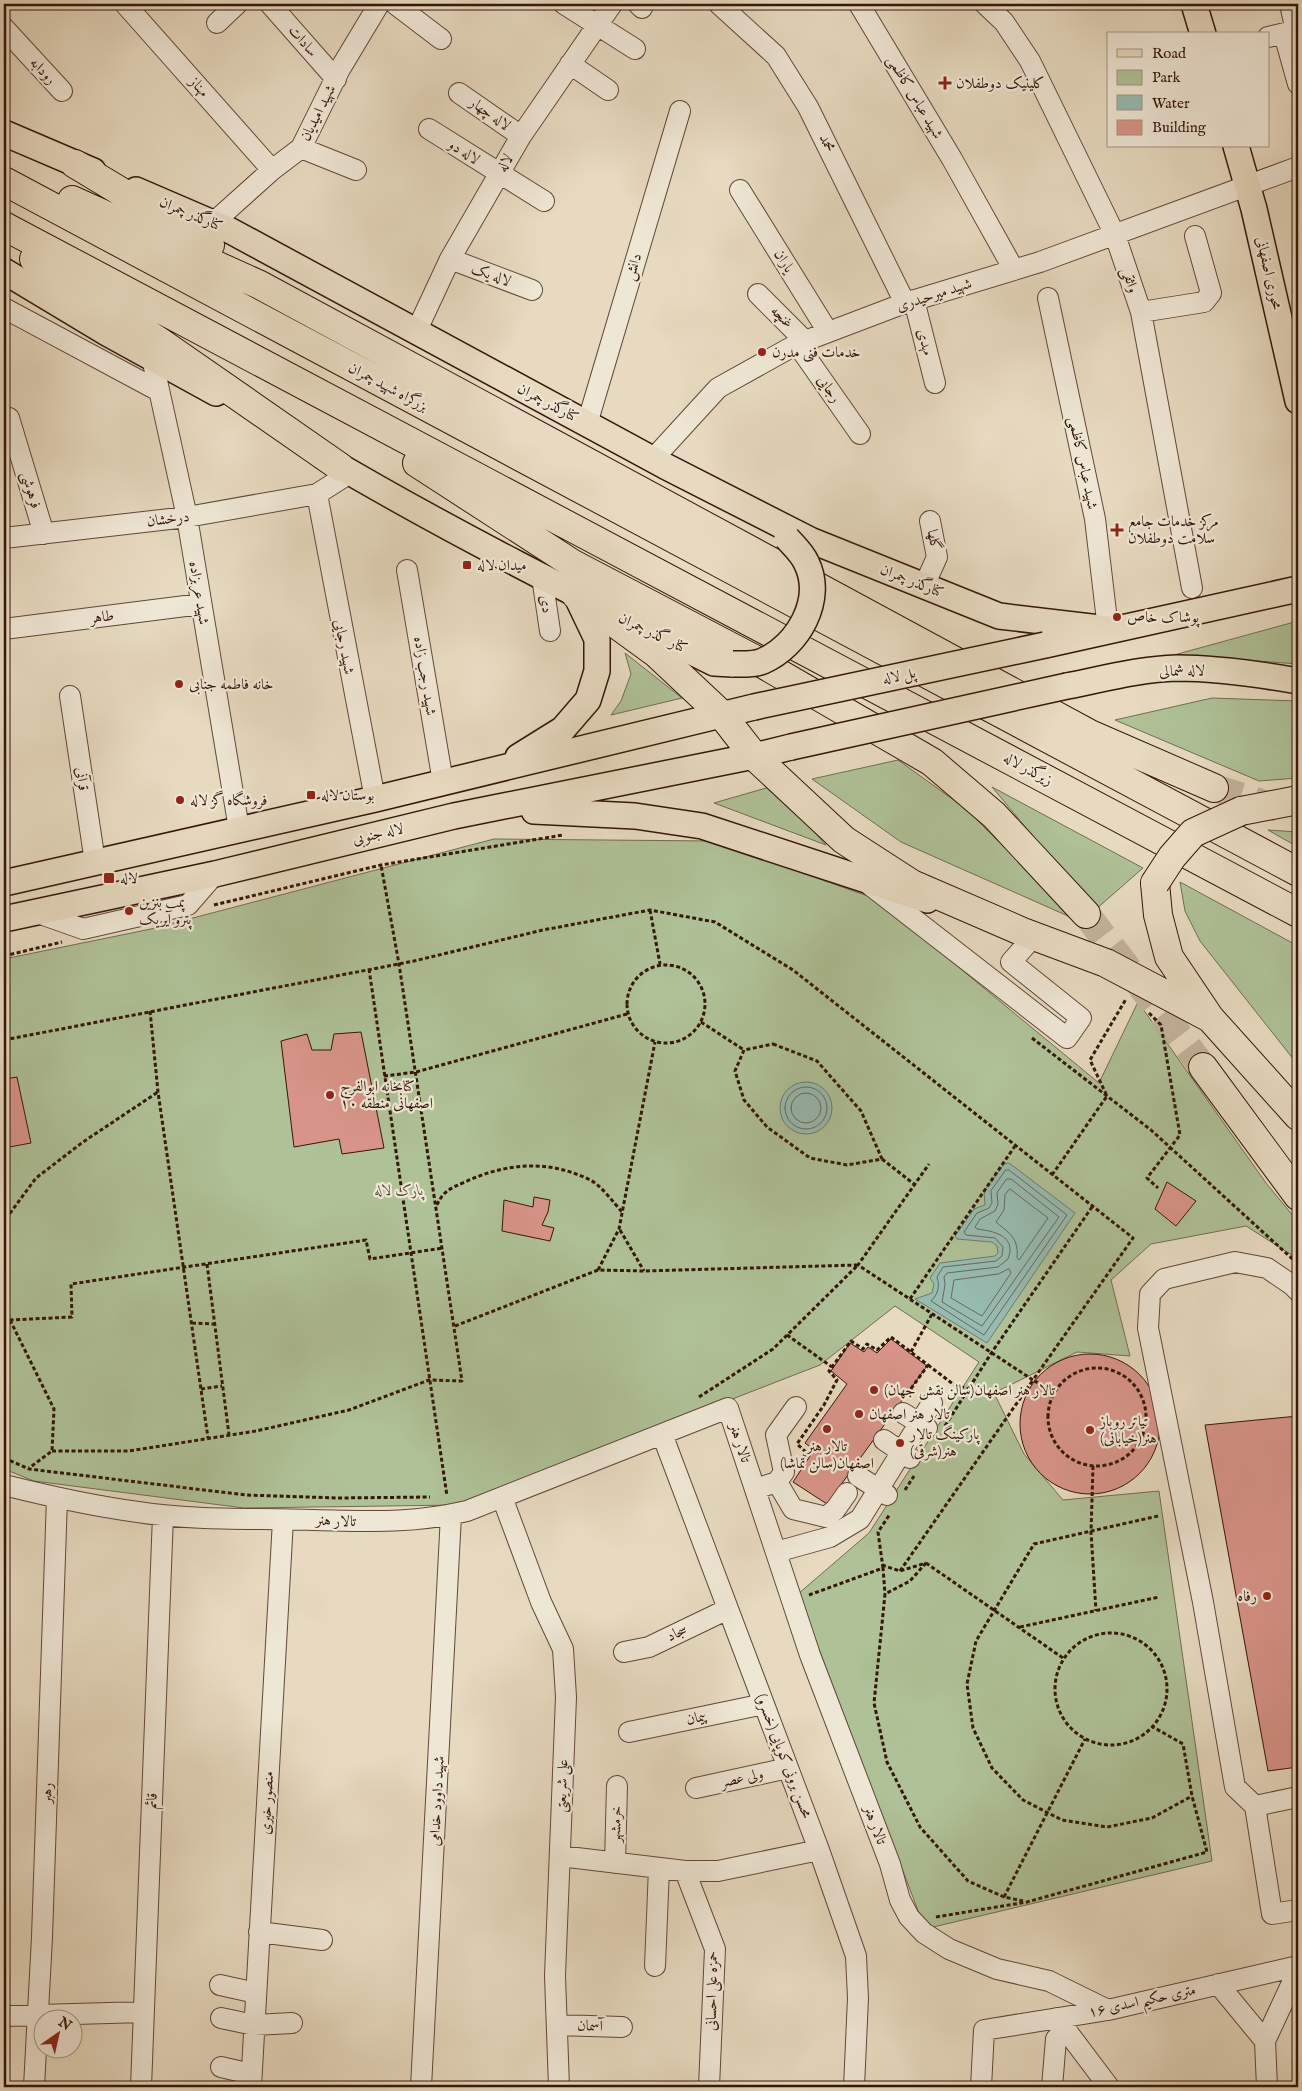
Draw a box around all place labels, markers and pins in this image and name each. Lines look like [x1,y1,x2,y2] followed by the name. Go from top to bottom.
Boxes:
[956,74,1045,93] place label: کلینیک دوطفلان
[938,76,952,90] marker: کلینیک دوطفلان
[772,343,861,363] place label: خدمات فنی مدرن
[756,346,768,358] marker: خدمات فنی مدرن
[1128,512,1219,548] place label: مرکز خدمات جامع سلامت دوطفلان
[1110,523,1124,537] marker: مرکز خدمات جامع سلامت دوطفلان
[477,556,526,575] place label: میدان لاله
[461,559,473,571] marker: میدان لاله
[1127,608,1200,628] place label: پوشاک خاص
[1111,611,1123,623] marker: پوشاک خاص
[189,675,274,695] place label: خانه فاطمه جنابی
[173,678,185,690] marker: خانه فاطمه جنابی
[321,786,374,805] place label: بوستان لاله
[305,789,317,801] marker: بوستان لاله
[190,790,267,810] place label: فروشگاه گز لاله
[174,794,186,806] marker: فروشگاه گز لاله
[120,869,138,888] place label: لاله
[102,871,116,885] marker: لاله
[139,893,193,930] place label: پمپ بنزین پترو آیریک
[123,905,135,917] marker: پمپ بنزین پترو آیریک
[340,1077,433,1113] place label: کتابخانه ابوالفرج اصفهانی منطقه ۱۰
[324,1089,336,1101] marker: کتابخانه ابوالفرج اصفهانی منطقه ۱۰
[884,1381,1055,1400] place label: تالار هنر اصفهان(سالن نقش جهان)
[868,1384,880,1396] marker: تالار هنر اصفهان(سالن نقش جهان)
[869,1405,950,1424] place label: تالار هنر اصفهان
[853,1408,865,1420] marker: تالار هنر اصفهان
[1098,1412,1157,1448] place label: تیاتر روباز هنر(خیابانی)
[821,1423,833,1435] marker: تالار هنر اصفهان(سالن تماشا)
[908,1424,981,1461] place label: پارکینگ تالار هنر(شرقی)
[1084,1424,1096,1436] marker: تیاتر روباز هنر(خیابانی)
[780,1437,874,1473] place label: تالار هنر اصفهان(سالن تماشا)
[894,1437,906,1449] marker: پارکینگ تالار هنر(شرقی)
[1238,1587,1257,1606] place label: رفاه
[1261,1590,1273,1602] marker: رفاه

